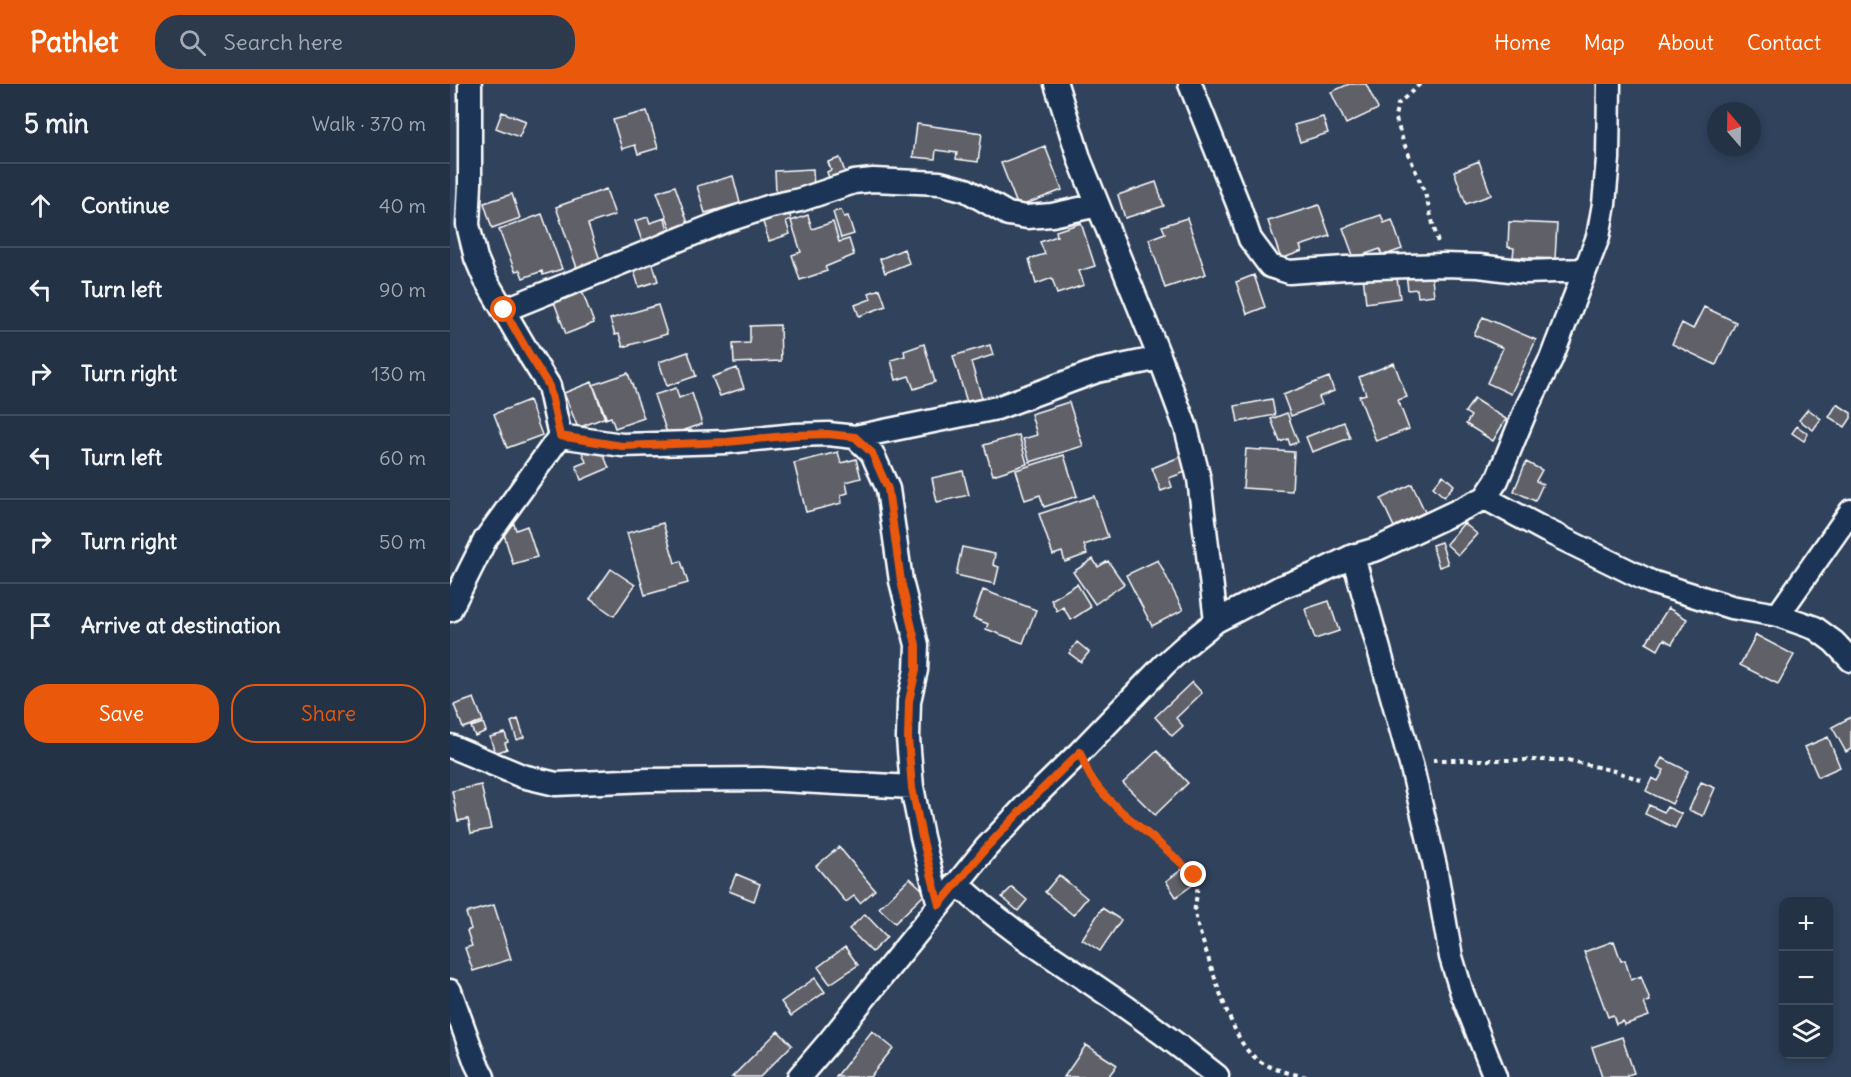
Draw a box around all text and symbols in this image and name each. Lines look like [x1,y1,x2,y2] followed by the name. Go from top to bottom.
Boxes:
[155,15,575,69] search box
[30,24,119,60] text: Pathlet
[176,26,209,59] icon: search
[224,28,343,56] text: Search here
[1494,29,1551,56] text: Home
[1584,29,1625,56] text: Map
[1658,29,1714,56] text: About
[1747,29,1821,56] text: Contact
[1707,102,1761,156] north arrow
[24,107,89,140] text: 5 min
[312,111,426,136] text: Walk · 370 m
[24,189,57,222] icon: ahead
[81,191,170,219] text: Continue
[379,193,426,218] text: 40 m
[24,273,57,306] icon: left
[81,275,162,303] text: Turn left
[379,277,426,302] text: 90 m
[490,296,516,322] route start
[24,357,57,390] icon: right
[81,359,177,387] text: Turn right
[371,361,426,386] text: 130 m
[24,441,57,474] icon: left
[81,443,162,471] text: Turn left
[379,445,426,470] text: 60 m
[24,525,57,558] icon: right
[81,527,177,555] text: Turn right
[379,529,426,554] text: 50 m
[24,609,57,642] icon: arrive
[81,611,281,639] text: Arrive at destination
[24,684,219,743] button: Save
[231,684,426,743] button: Share
[1180,861,1206,887] route end
[1779,897,1833,1059] map controls
[1779,897,1833,951] button: +
[1779,951,1833,1005] button: −
[1779,1005,1833,1059] button: layers

